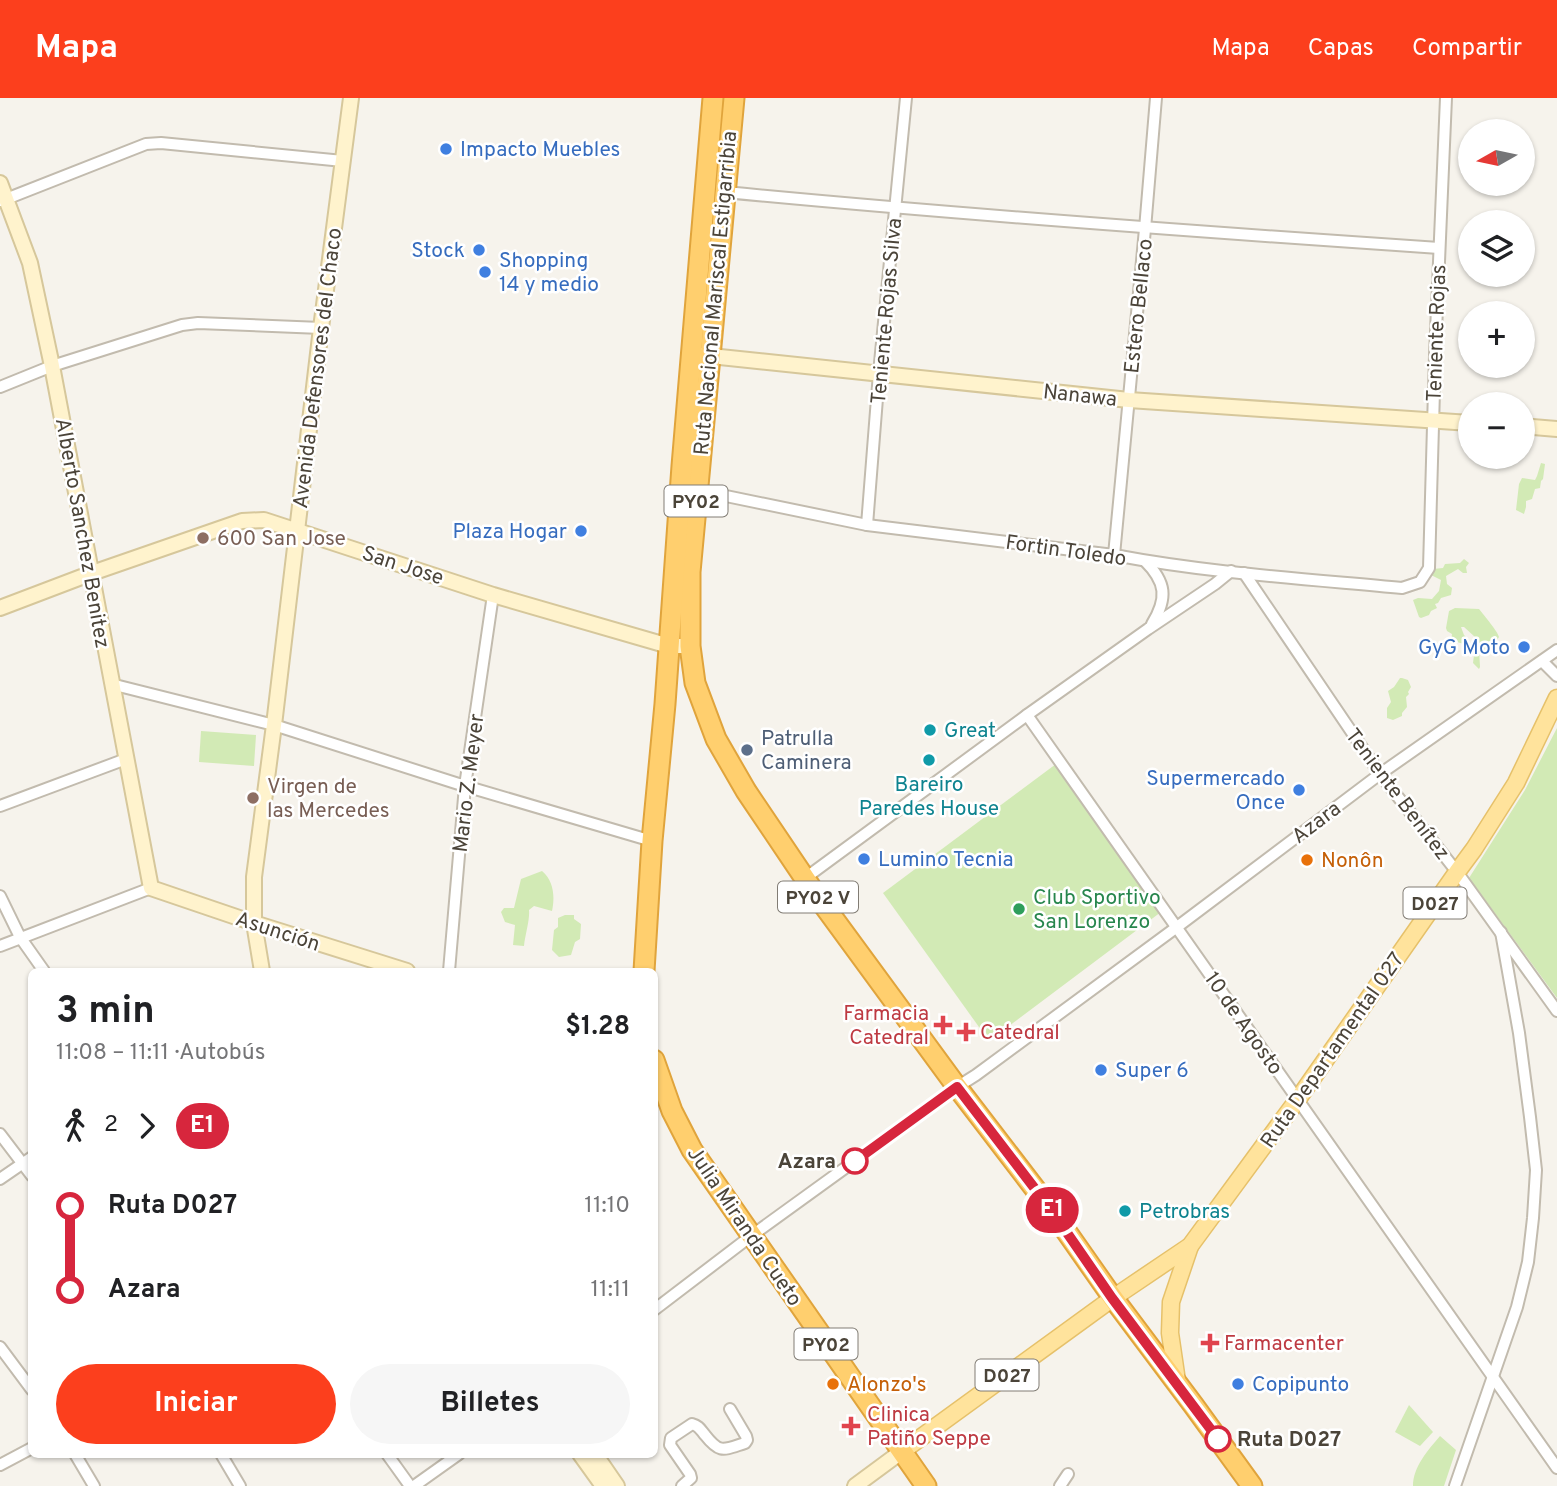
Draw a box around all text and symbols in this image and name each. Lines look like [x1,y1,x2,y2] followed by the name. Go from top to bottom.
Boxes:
[35,28,118,70] text: Mapa
[1212,34,1270,64] text: Mapa
[1308,34,1374,64] text: Capas
[1412,34,1522,64] text: Compartir
[1458,119,1535,196] north arrow
[1458,119,1535,469] map controls
[689,130,744,457] street label: Ruta Nacional Mariscal Estigarribia
[460,137,620,164] place label: Impacto Muebles
[438,141,454,157] marker: Impacto Muebles
[1458,210,1535,287] button: layers
[866,217,909,406] street label: Teniente Rojas Silva
[288,226,349,510] street label: Avenida Defensores del Chaco
[1119,237,1160,375] street label: Estero Bellaco
[411,238,465,265] place label: Stock
[471,242,487,258] marker: Stock
[499,248,599,299] place label: Shopping 14 y medio
[477,264,493,280] marker: Shopping 14 y medio
[1422,264,1453,402] street label: Teniente Rojas
[1458,301,1535,378] button: +
[1042,379,1118,414] street label: Nanawa
[1458,392,1535,469] button: −
[48,416,115,651] street label: Alberto Sanchez Benitez
[664,486,728,516] road number: PY02
[452,519,567,546] place label: Plaza Hogar
[573,523,589,539] marker: Plaza Hogar
[217,526,346,553] place label: 600 San Jose
[195,530,211,546] marker: 600 San Jose
[1004,530,1128,573] street label: Fortin Toledo
[358,541,447,592] street label: San Jose
[1418,635,1510,662] place label: GyG Moto
[1516,639,1532,655] marker: GyG Moto
[448,712,491,854] street label: Mario Z. Meyer
[944,718,996,745] place label: Great
[922,722,938,738] marker: Great
[1338,724,1455,866] street label: Teniente Benítez
[761,726,851,777] place label: Patrulla Caminera
[739,742,755,758] marker: Patrulla Caminera
[921,752,937,768] marker: Bareiro Paredes House
[1146,766,1285,817] place label: Supermercado Once
[859,772,999,823] place label: Bareiro Paredes House
[267,774,390,825] place label: Virgen de las Mercedes
[1291,782,1307,798] marker: Supermercado Once
[245,790,261,806] marker: Virgen de las Mercedes
[1287,796,1347,851] street label: Azara
[878,847,1014,874] place label: Lumino Tecnia
[1321,848,1384,875] place label: Nonôn
[856,851,872,867] marker: Lumino Tecnia
[1299,852,1315,868] marker: Nonôn
[778,882,858,912] road number: PY02 V
[1033,885,1161,936] place label: Club Sportivo San Lorenzo
[1404,888,1466,918] road number: D027
[1011,901,1027,917] marker: Club Sportivo San Lorenzo
[232,906,323,959] street label: Asunción
[1255,948,1411,1154] street label: Ruta Departamental 027
[1197,967,1288,1081] street label: 10 de Agosto
[56,988,155,1037] text: 3 min
[843,1001,929,1052] place label: Farmacia Catedral
[565,1011,630,1044] text: $1.28
[935,1017,951,1033] marker: Farmacia Catedral
[980,1020,1060,1047] place label: Catedral
[958,1024,974,1040] marker: Catedral
[56,1039,265,1068] text: 11:08 – 11:11 · Autobús
[1115,1058,1189,1085] place label: Super 6
[1093,1062,1109,1078] marker: Super 6
[56,1107,94,1145] icon: walk
[128,1107,166,1145] icon: forward
[104,1111,118,1140] text: 2
[190,1111,215,1141] text: E1
[680,1142,807,1312] street label: Julia Miranda Cueto
[842,1148,868,1174] marker: Azara
[777,1149,836,1176] place label: Azara
[1020,1187,1084,1233] line badge: E1
[108,1190,237,1223] text: Ruta D027
[584,1192,630,1221] text: 11:10
[1040,1195,1064,1225] text: E1
[1139,1199,1230,1226] place label: Petrobras
[1117,1203,1133,1219] marker: Petrobras
[108,1274,180,1307] text: Azara
[591,1276,630,1305] text: 11:11
[794,1328,858,1360] road number: PY02
[1224,1331,1344,1358] place label: Farmacenter
[1202,1335,1218,1351] marker: Farmacenter
[976,1359,1038,1390] road number: D027
[56,1364,336,1444] button: Iniciar
[350,1364,630,1444] button: Billetes
[847,1372,927,1399] place label: Alonzo's
[1252,1372,1349,1399] place label: Copipunto
[825,1376,841,1392] marker: Alonzo's
[1230,1376,1246,1392] marker: Copipunto
[867,1402,991,1453] place label: Clinica Patiño Seppe
[841,1416,861,1436] marker: Clinica Patiño Seppe
[1205,1426,1231,1452] marker: Ruta D027
[1237,1427,1341,1454] place label: Ruta D027

